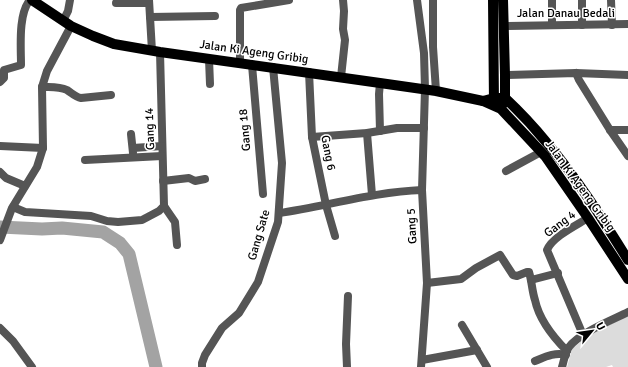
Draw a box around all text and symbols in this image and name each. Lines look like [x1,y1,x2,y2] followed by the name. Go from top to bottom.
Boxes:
[517,6,615,21] street label: Jalan Danau Bedali
[199,37,309,67] street label: Jalan Ki Ageng Gribig
[142,107,158,150] street label: Gang 14
[236,108,254,152] street label: Gang 18
[317,134,339,172] street label: Gang 6
[542,137,618,235] street label: Jalan Ki Ageng Gribig
[541,207,579,241] street label: Gang 4
[245,208,273,262] street label: Gang Sate
[404,208,420,244] street label: Gang 5
[572,311,612,351] north arrow
[593,320,608,333] text: U

